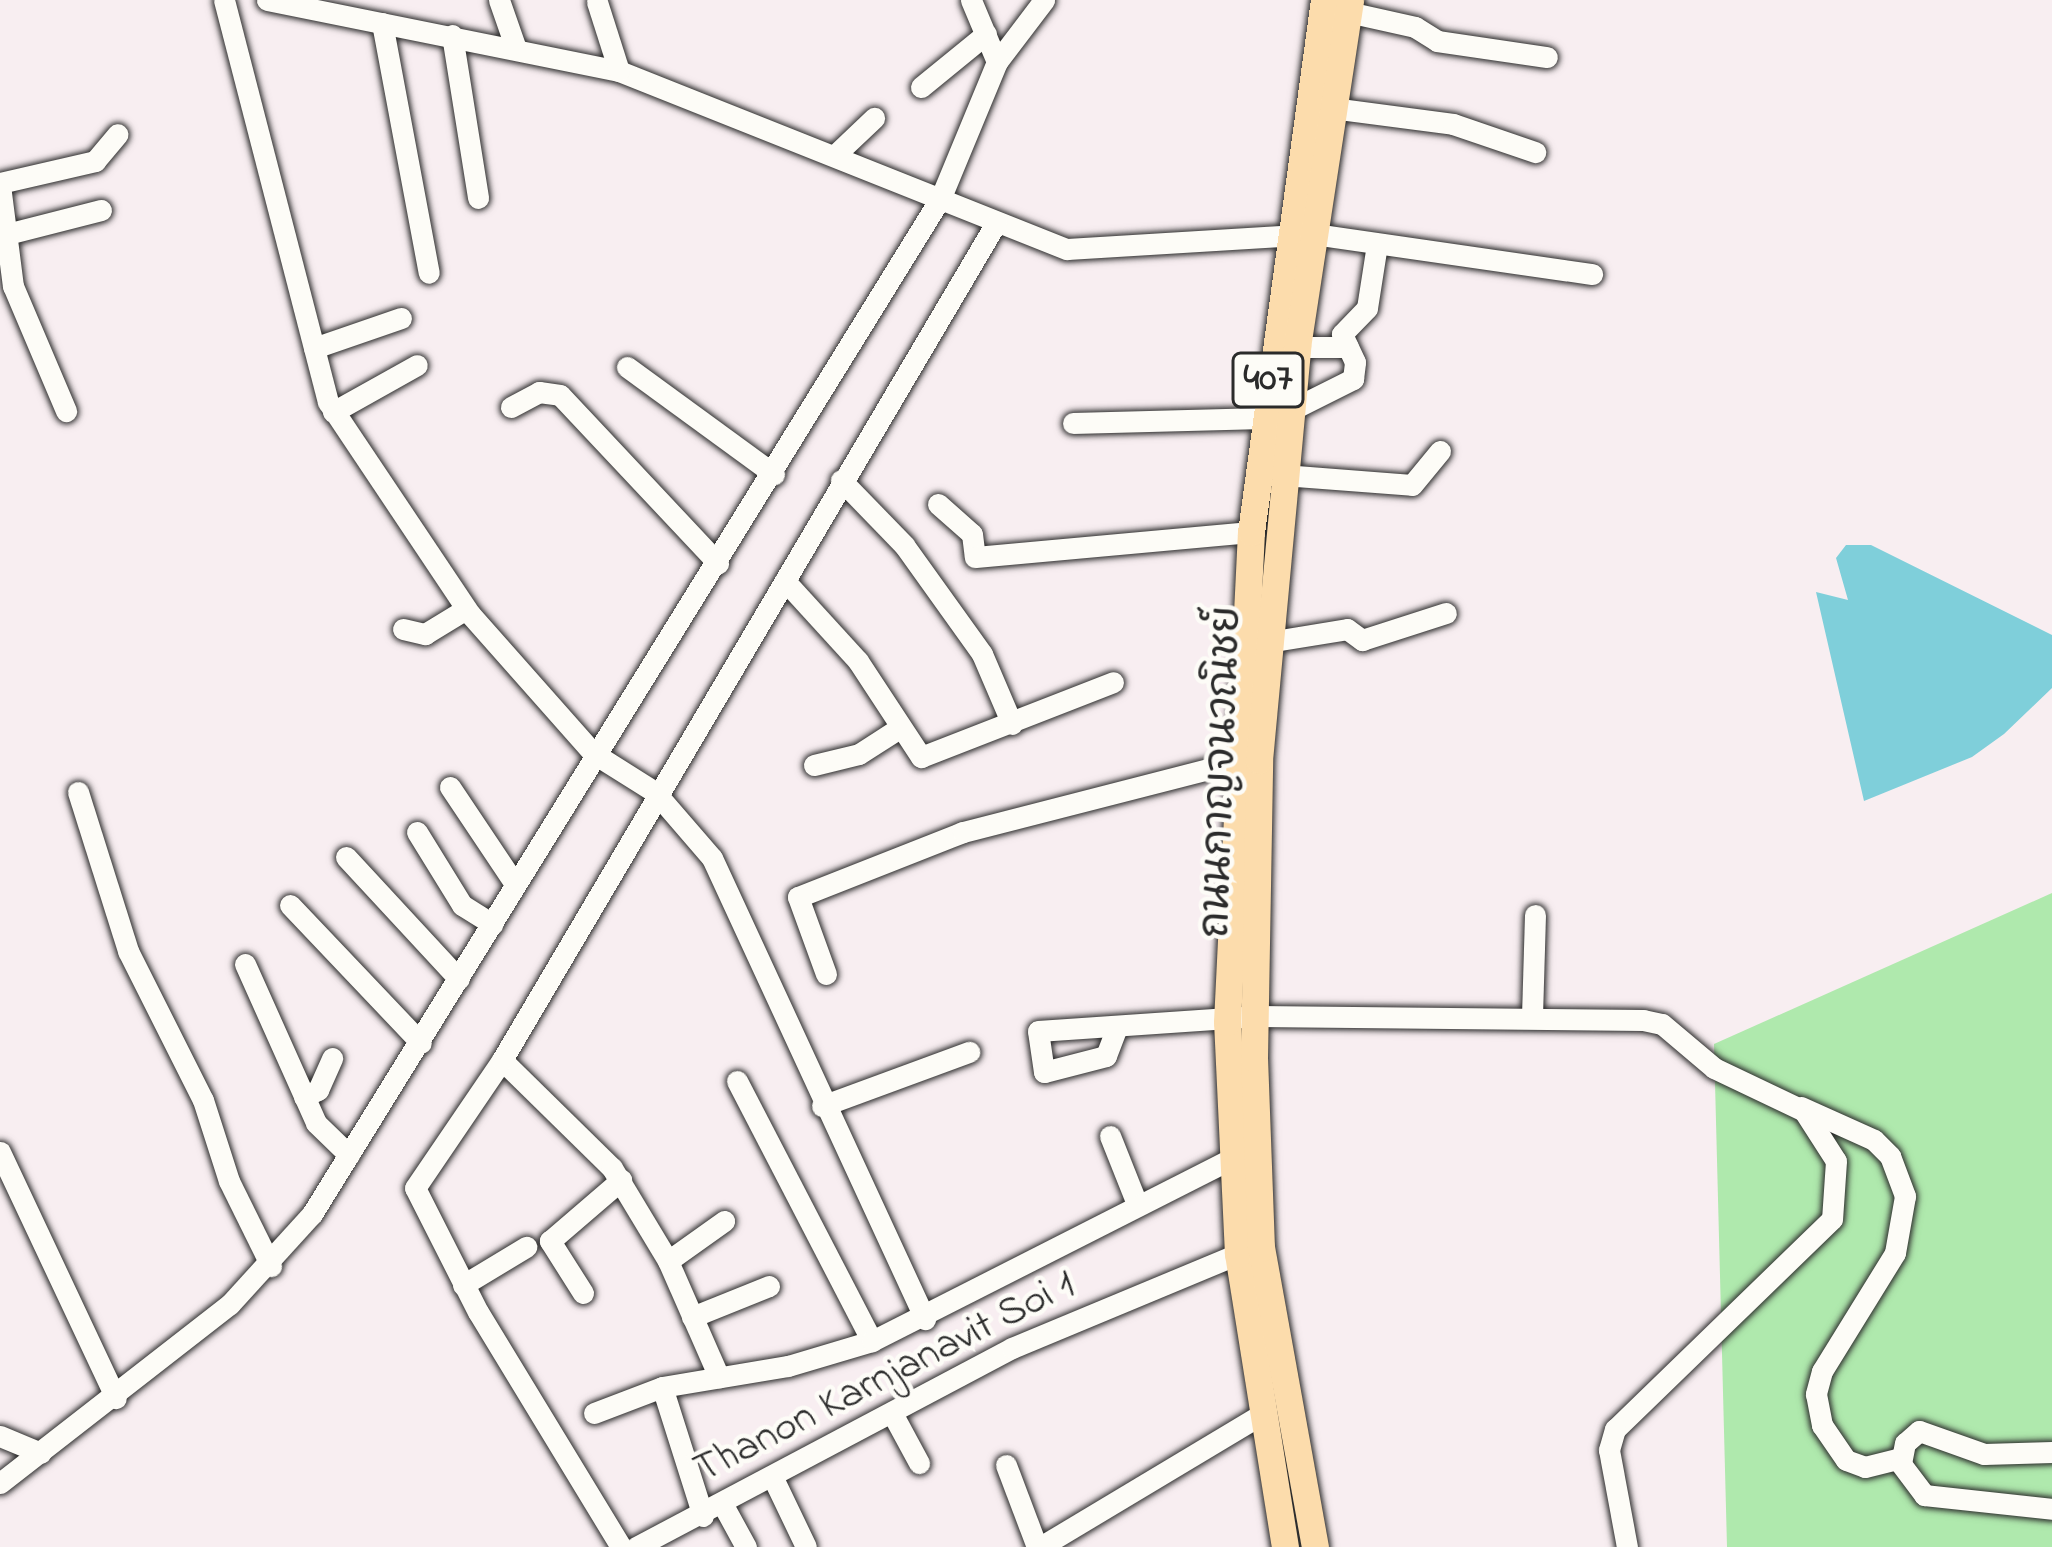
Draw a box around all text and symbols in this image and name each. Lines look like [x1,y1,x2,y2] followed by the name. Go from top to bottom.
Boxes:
[1229,347,1307,413] road number: 407
[1192,605,1254,939] street label: ถนนกาญจนวณิชย์
[686,1260,1084,1496] street label: Thanon Karnjanavit Soi 1

